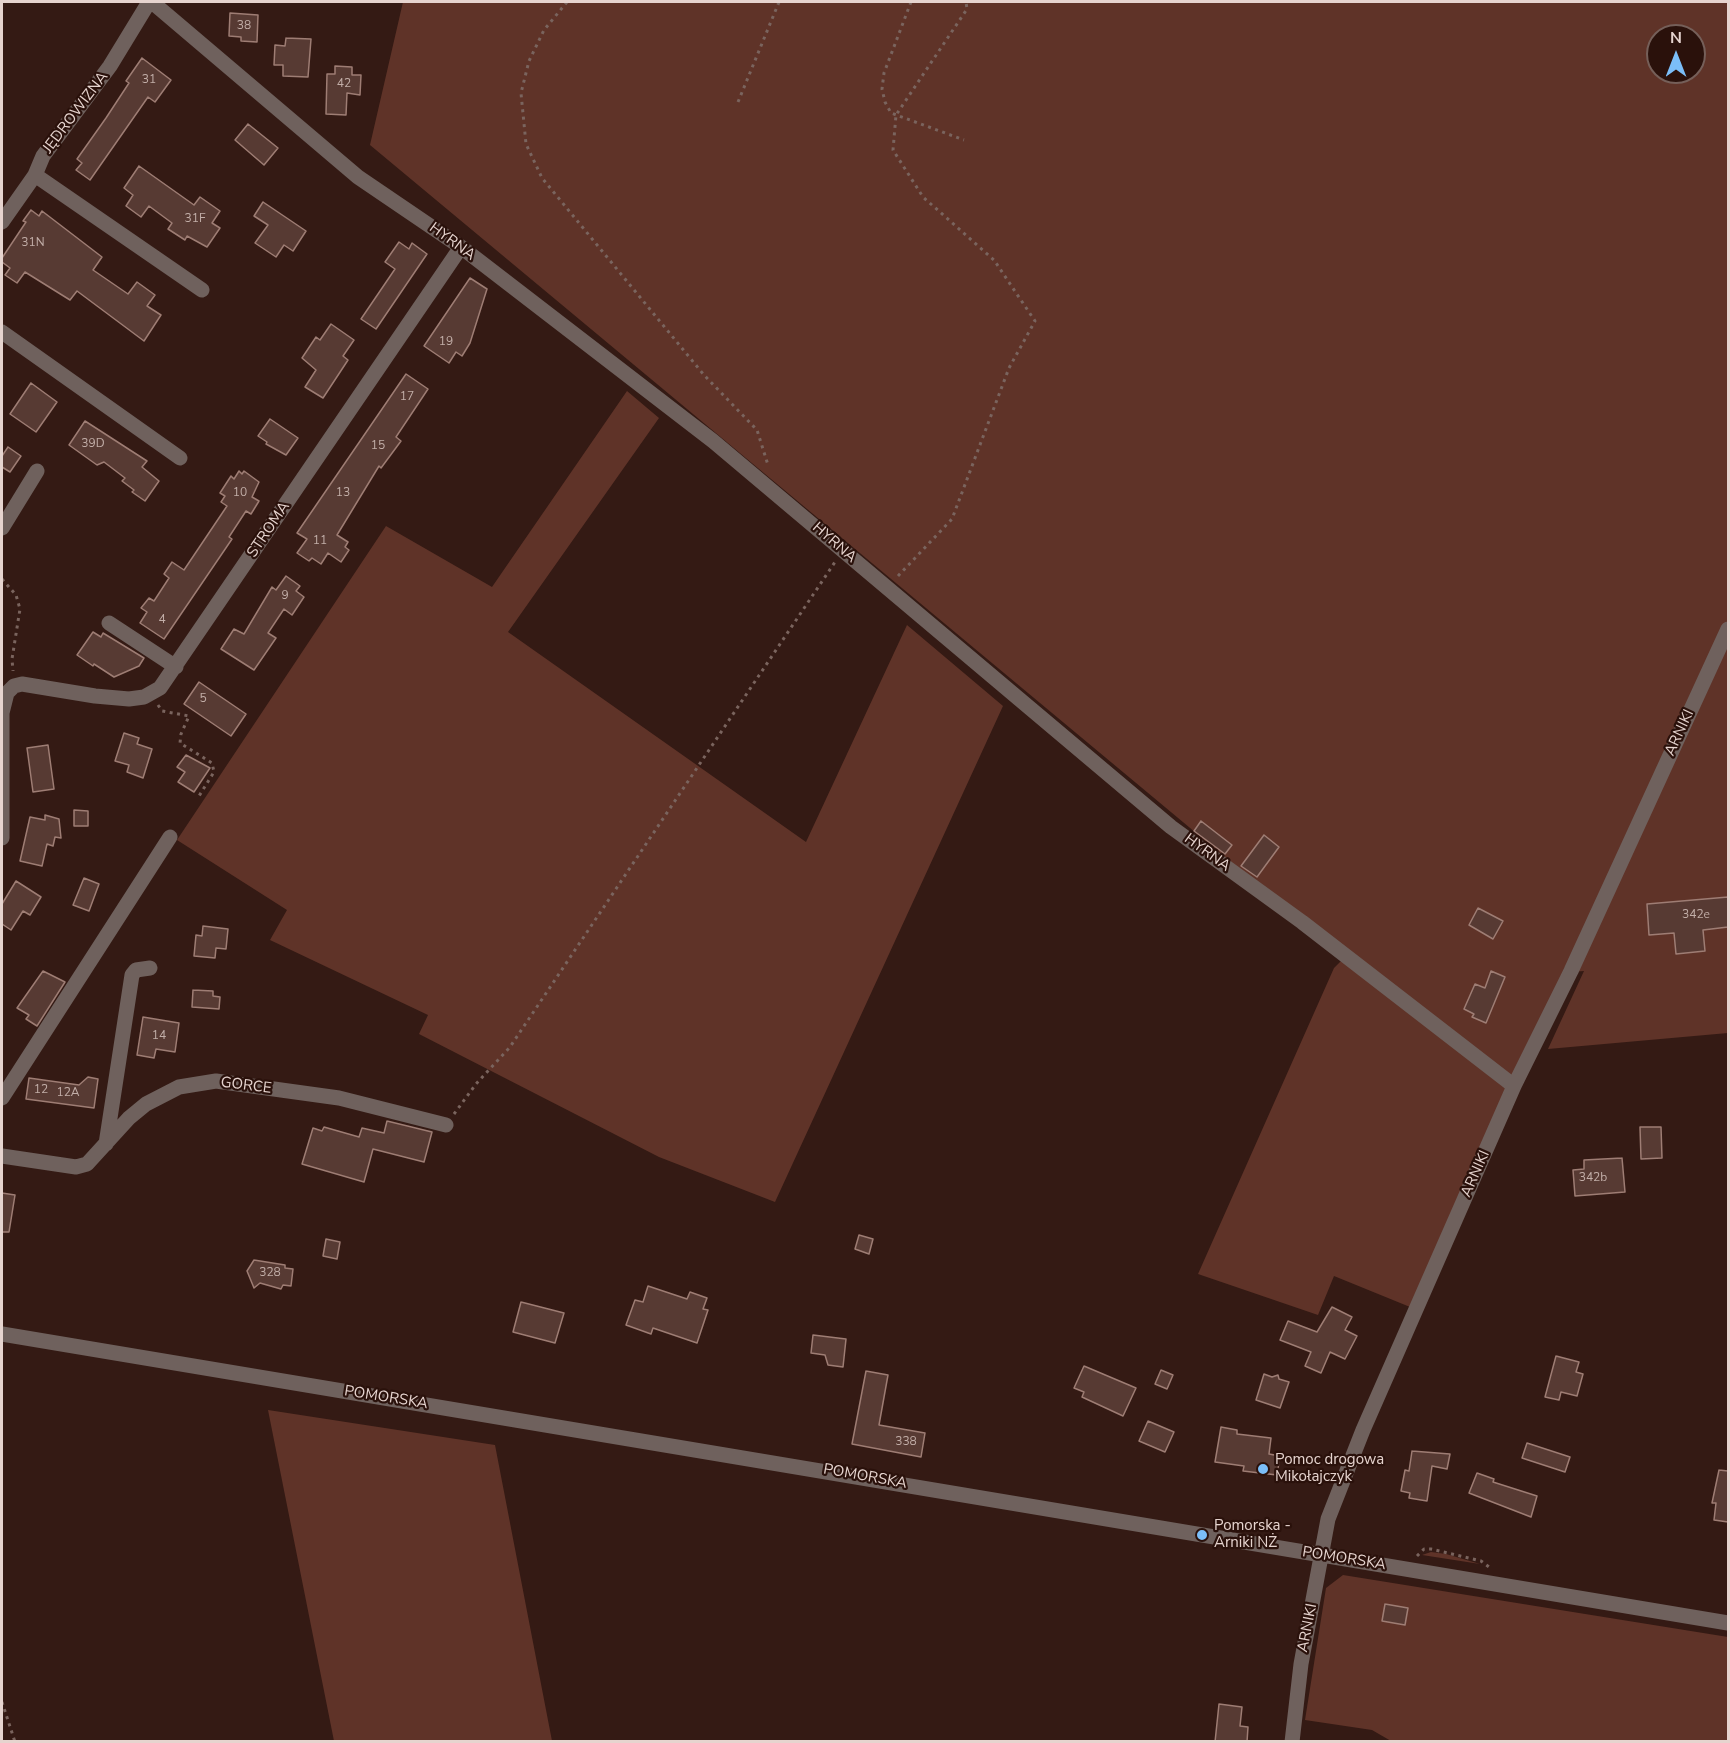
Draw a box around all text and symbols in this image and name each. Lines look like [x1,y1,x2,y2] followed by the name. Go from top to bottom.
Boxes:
[237,19,251,33] house number: 38
[1646,24,1706,84] north arrow
[1670,27,1682,49] text: N
[40,69,112,157] street label: JĘDROWIZNA
[142,73,156,87] house number: 31
[337,77,351,91] house number: 42
[185,212,205,226] house number: 31F
[425,219,479,265] street label: HYRNA
[21,236,45,250] house number: 31N
[439,335,453,349] house number: 19
[400,390,414,404] house number: 17
[81,437,105,451] house number: 39D
[371,439,385,453] house number: 15
[233,486,247,500] house number: 10
[336,486,350,500] house number: 13
[244,499,294,561] street label: STROMA
[808,519,860,567] street label: HYRNA
[313,534,327,548] house number: 11
[281,589,289,603] house number: 9
[158,613,166,627] house number: 4
[199,692,207,706] house number: 5
[1661,707,1699,759] street label: ARNIKI
[1180,830,1234,876] street label: HYRNA
[1682,908,1710,922] house number: 342e
[152,1029,166,1043] house number: 14
[219,1074,273,1098] street label: GORCE
[34,1083,48,1097] house number: 12
[56,1086,80,1100] house number: 12A
[1458,1148,1494,1200] street label: ARNIKI
[1579,1171,1607,1185] house number: 342b
[259,1266,281,1280] house number: 328
[343,1383,429,1413] street label: POMORSKA
[895,1435,917,1449] house number: 338
[1275,1451,1384,1486] place label: Pomoc drogowa Mikołajczyk
[822,1461,908,1493] street label: POMORSKA
[1256,1462,1270,1476] marker: Pomoc drogowa Mikołajczyk
[1214,1517,1291,1552] place label: Pomorska - Arniki NŻ
[1195,1528,1209,1542] marker: Pomorska - Arniki NŻ
[1301,1544,1387,1574] street label: POMORSKA
[1294,1602,1322,1654] street label: ARNIKI

